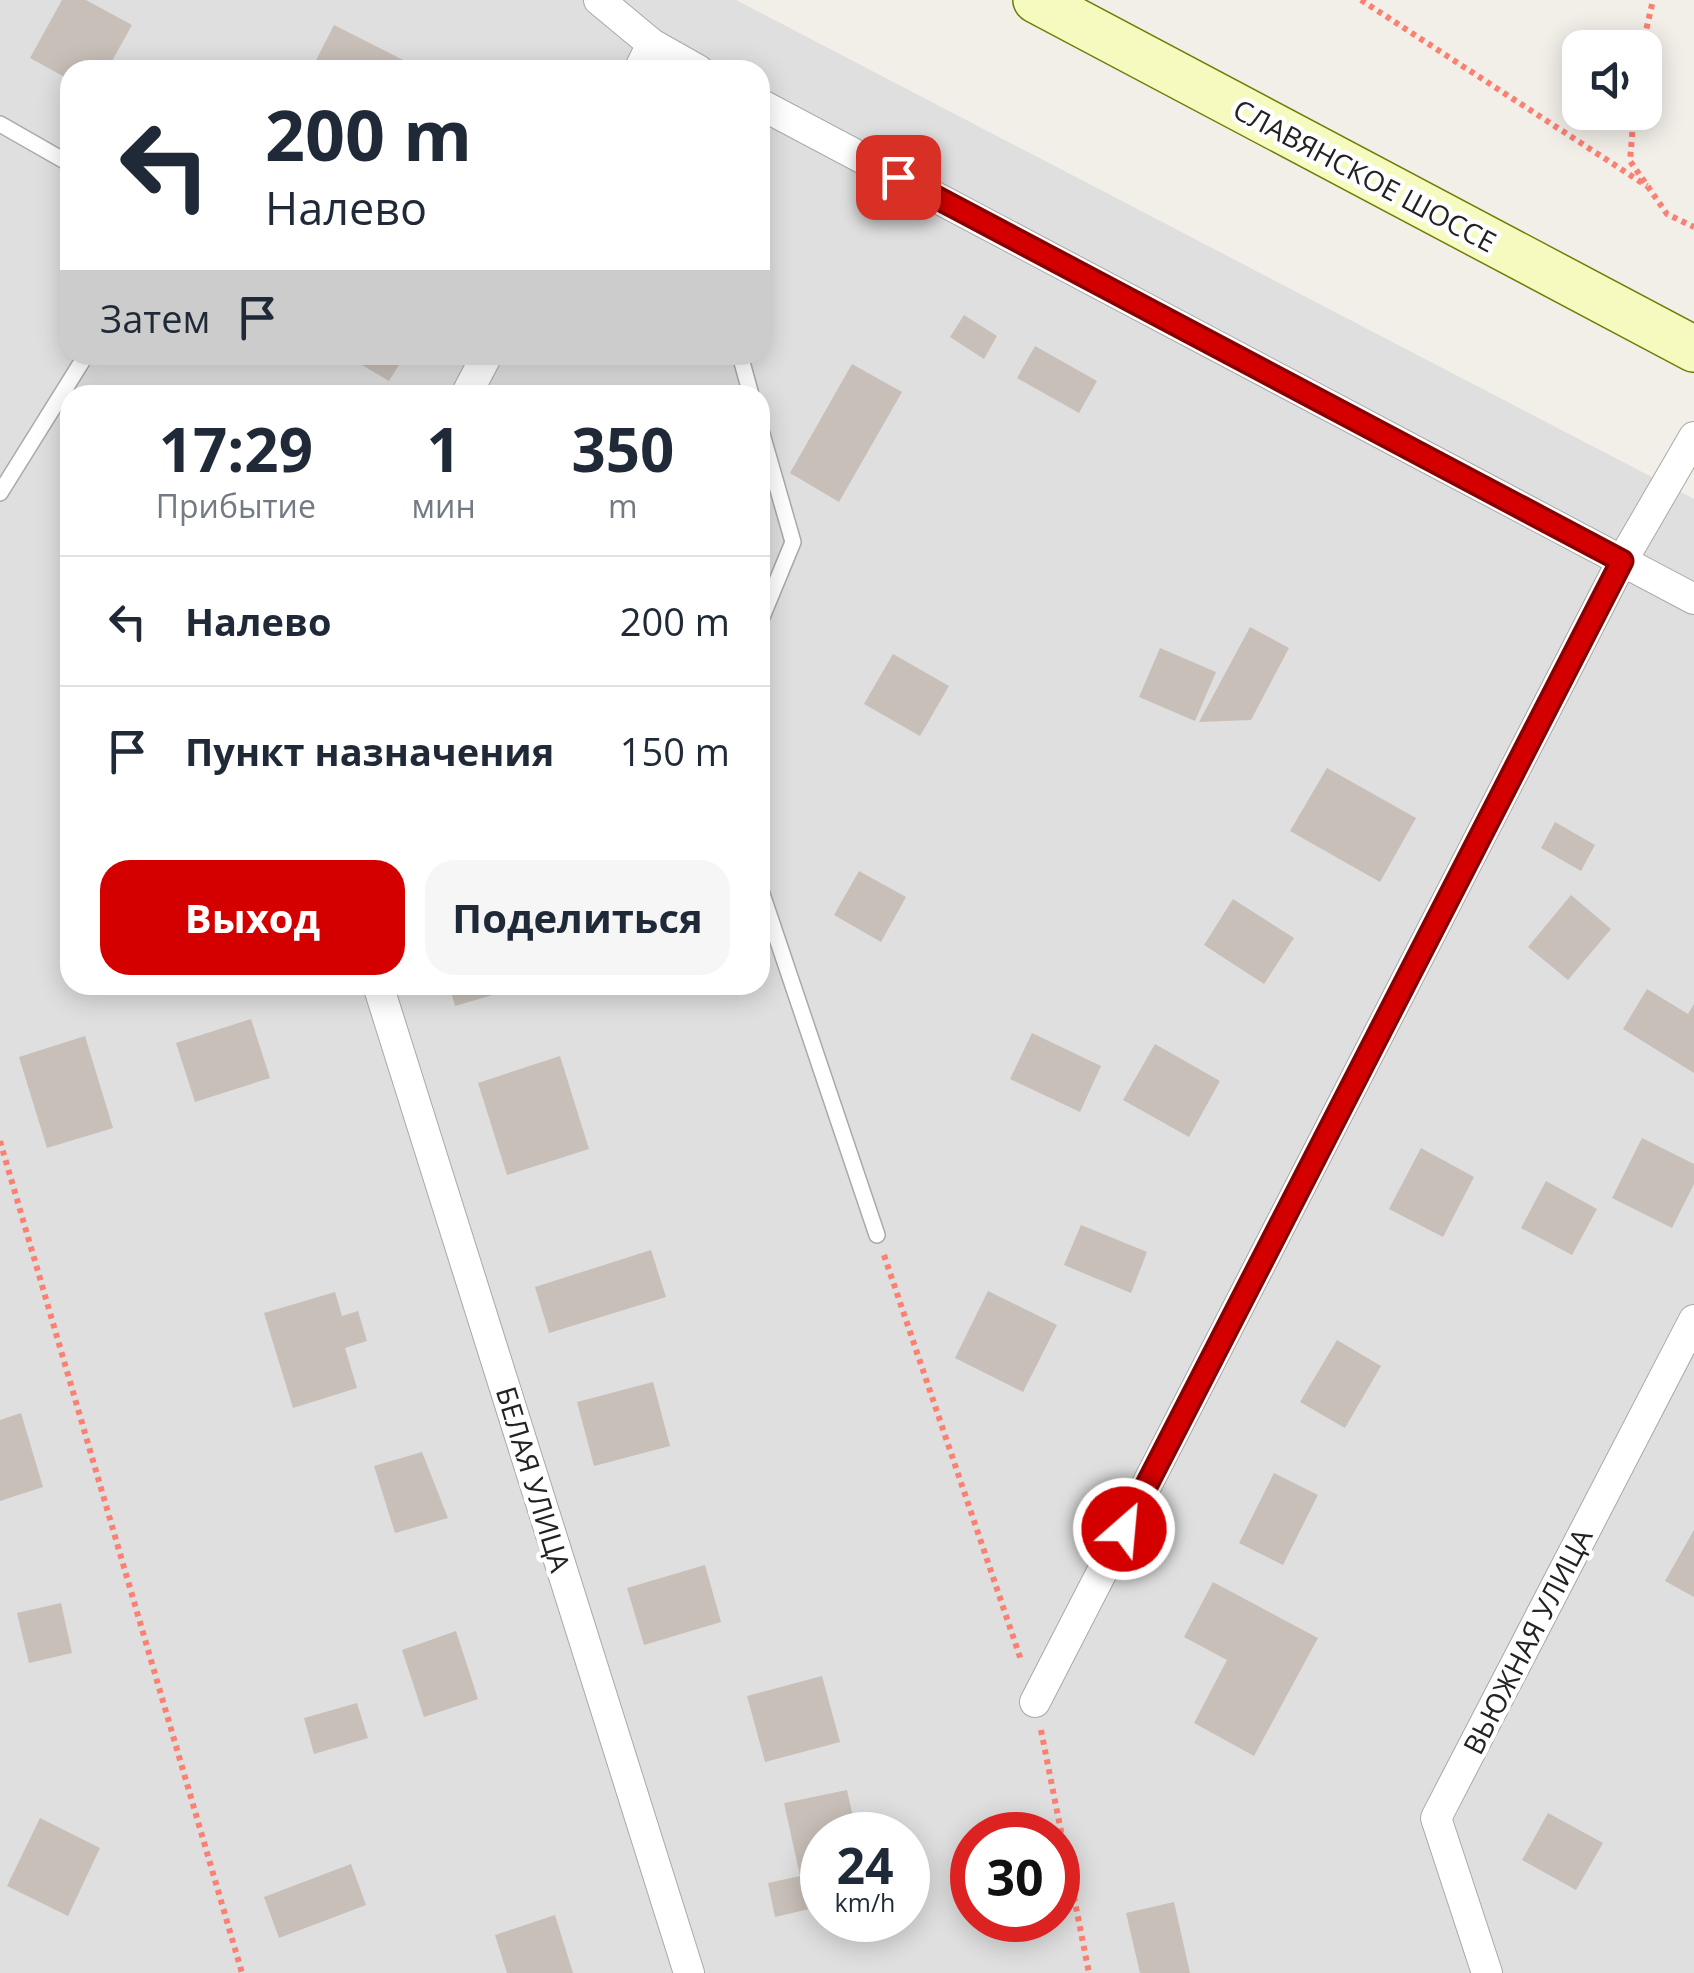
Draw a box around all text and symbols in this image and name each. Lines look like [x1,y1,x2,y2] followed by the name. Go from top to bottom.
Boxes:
[1562,30,1662,130] map controls
[1562,30,1662,130] button: sound
[265,86,472,182] text: 200 m
[1227,90,1503,260] street label: СЛАВЯНСКОЕ ШОССЕ
[100,100,230,230] icon: left
[856,135,941,220] pin
[871,150,926,205] icon: arrive
[265,177,427,238] text: Налево
[230,290,285,345] icon: arrive
[100,292,210,344] text: Затем
[159,408,313,490] text: 17:29
[426,408,461,490] text: 1
[571,408,674,490] text: 350
[156,484,316,527] text: Прибытие
[412,484,476,527] text: мин
[608,484,638,527] text: m
[100,594,155,649] icon: left
[185,595,331,647] text: Налево
[620,595,730,647] text: 200 m
[100,724,155,779] icon: arrive
[185,725,554,777] text: Пункт назначения
[620,725,730,777] text: 150 m
[100,860,405,975] button: Выход
[425,860,730,975] button: Поделиться
[488,1382,580,1576] street label: БЕЛАЯ УЛИЦА
[1072,1477,1176,1581] position arrow
[1454,1521,1601,1760] street label: ВЬЮЖНАЯ УЛИЦА
[950,1812,1080,1942] speed limit sign: 30
[836,1831,894,1899] text: 24
[835,1885,895,1919] text: km/h

